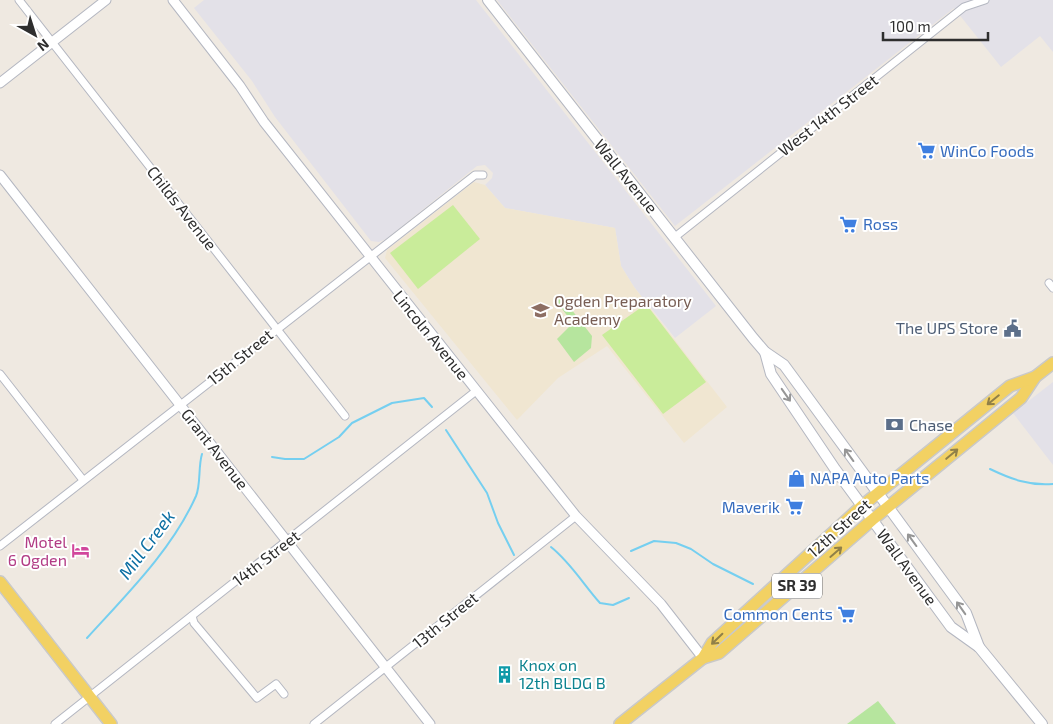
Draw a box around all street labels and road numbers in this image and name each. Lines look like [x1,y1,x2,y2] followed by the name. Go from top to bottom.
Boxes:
[774,70,881,159] street label: West 14th Street
[591,135,662,217] street label: Wall Avenue
[144,162,221,253] street label: Childs Avenue
[390,286,473,383] street label: Lincoln Avenue
[203,325,276,389] street label: 15th Street
[178,404,253,493] street label: Grant Avenue
[803,494,874,561] street label: 12th Street
[873,525,941,609] street label: Wall Avenue
[228,526,303,590] street label: 14th Street
[772,574,822,598] road number: SR 39
[408,587,481,652] street label: 13th Street

